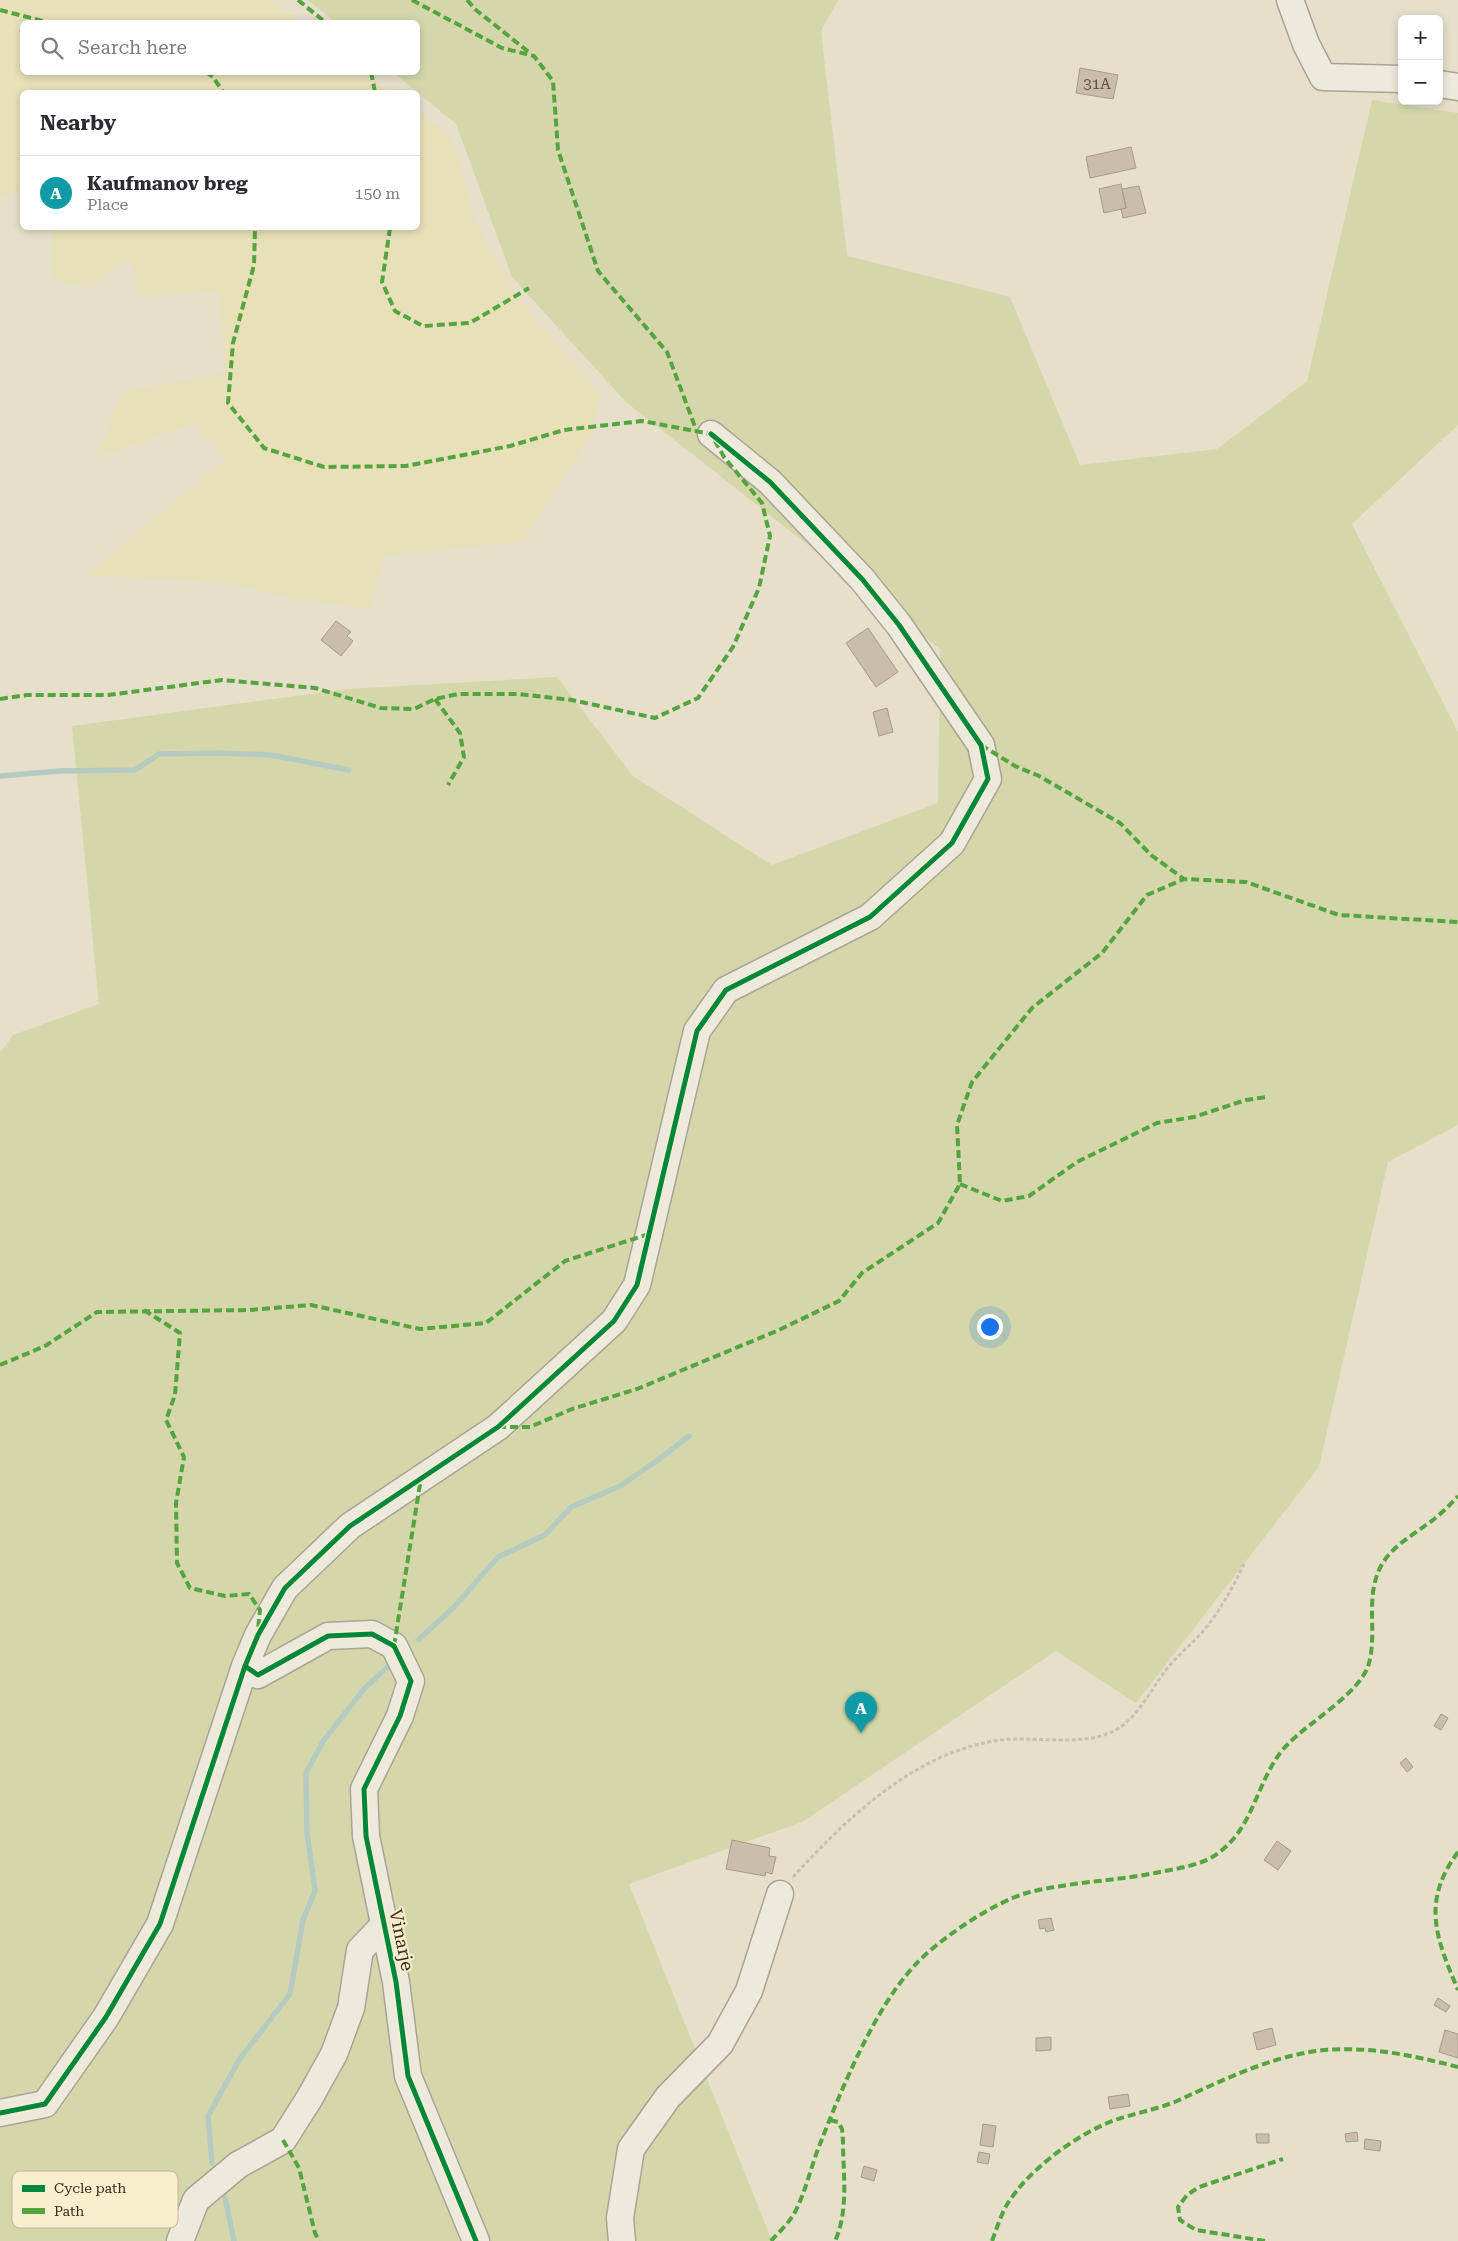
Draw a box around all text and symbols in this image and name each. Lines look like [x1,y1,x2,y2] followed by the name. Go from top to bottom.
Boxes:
[1398,15,1443,105] map controls
[1398,15,1443,60] button: +
[20,20,420,75] search box
[38,34,66,62] icon: search
[78,36,187,59] text: Search here
[1398,60,1443,105] button: −
[1083,75,1111,93] house number: 31A
[40,111,116,135] text: Nearby
[87,172,248,195] text: Kaufmanov breg
[50,184,62,203] text: A
[354,184,400,203] text: 150 m
[87,195,128,214] text: Place
[977,1314,1003,1340] your location
[845,1692,877,1733] pin: A
[385,1907,419,1973] street label: Vinarje
[12,2171,178,2228] legend
[54,2180,126,2196] text: Cycle path
[54,2203,84,2219] text: Path

